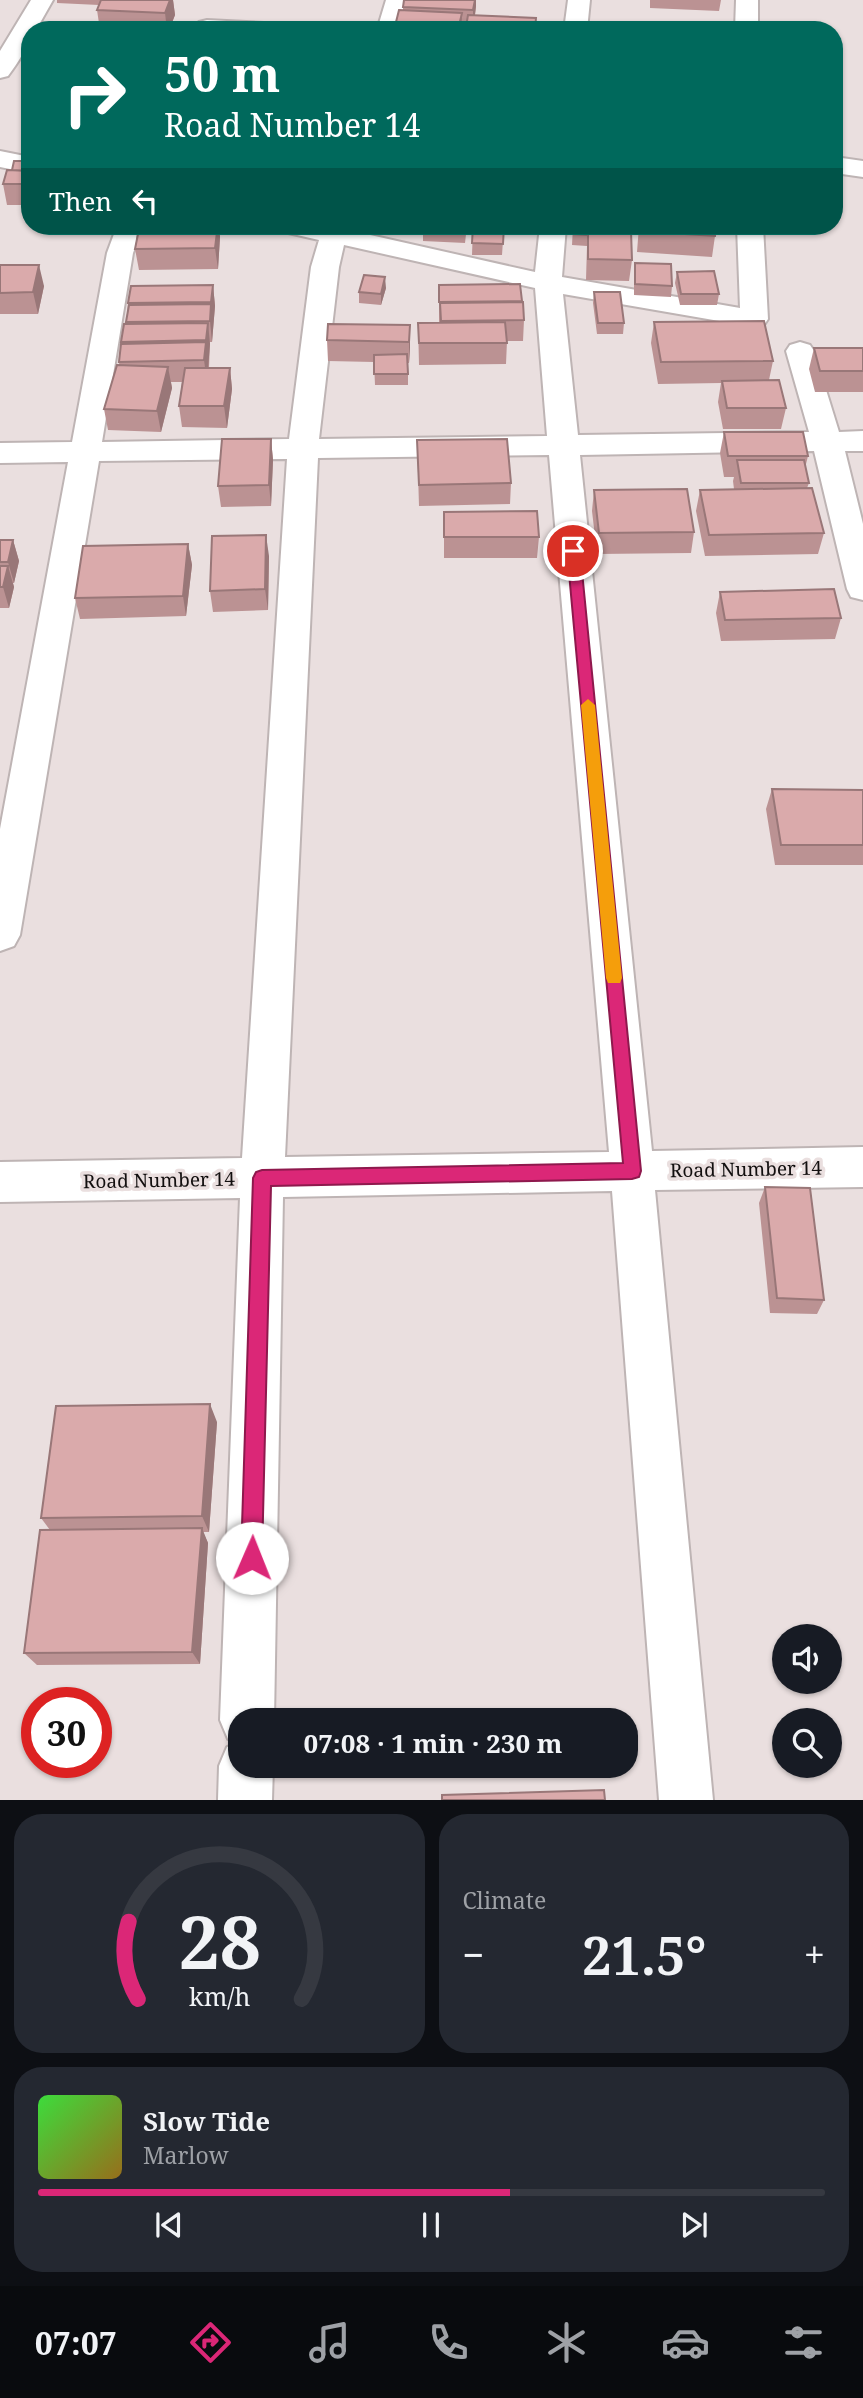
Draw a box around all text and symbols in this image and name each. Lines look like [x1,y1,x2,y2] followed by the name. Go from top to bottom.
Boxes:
[164,40,280,106] text: 50 m
[49,49,140,140] icon: right
[164,103,420,146] text: Road Number 14
[126,182,164,220] icon: left
[49,183,112,219] text: Then
[543,521,603,581] pin
[554,532,592,570] icon: arrive
[670,1155,823,1183] street label: Road Number 14
[83,1166,236,1194] street label: Road Number 14
[215,1521,289,1595] position arrow
[772,1624,842,1778] map controls
[772,1624,842,1694] button: sound
[21,1687,112,1778] speed limit sign: 30
[772,1708,842,1778] button: search
[303,1725,563,1761] text: 07:08 · 1 min · 230 m
[463,1884,546,1916] text: Climate
[178,1892,260,1991] text: 28
[582,1919,706,1990] text: 21.5°
[463,1928,485,1980] text: −
[804,1928,825,1980] text: +
[189,1979,250,2013] text: km/h
[143,2103,270,2139] text: Slow Tide
[143,2139,229,2171] text: Marlow
[150,2206,188,2244] icon: previous
[412,2206,450,2244] icon: pause
[675,2206,713,2244] icon: next
[186,2318,235,2367] icon: directions
[305,2318,354,2367] icon: music
[424,2318,473,2367] icon: phone
[542,2318,591,2367] icon: climate
[661,2318,710,2367] icon: car
[779,2318,828,2367] icon: filters
[35,2321,117,2364] text: 07:07

